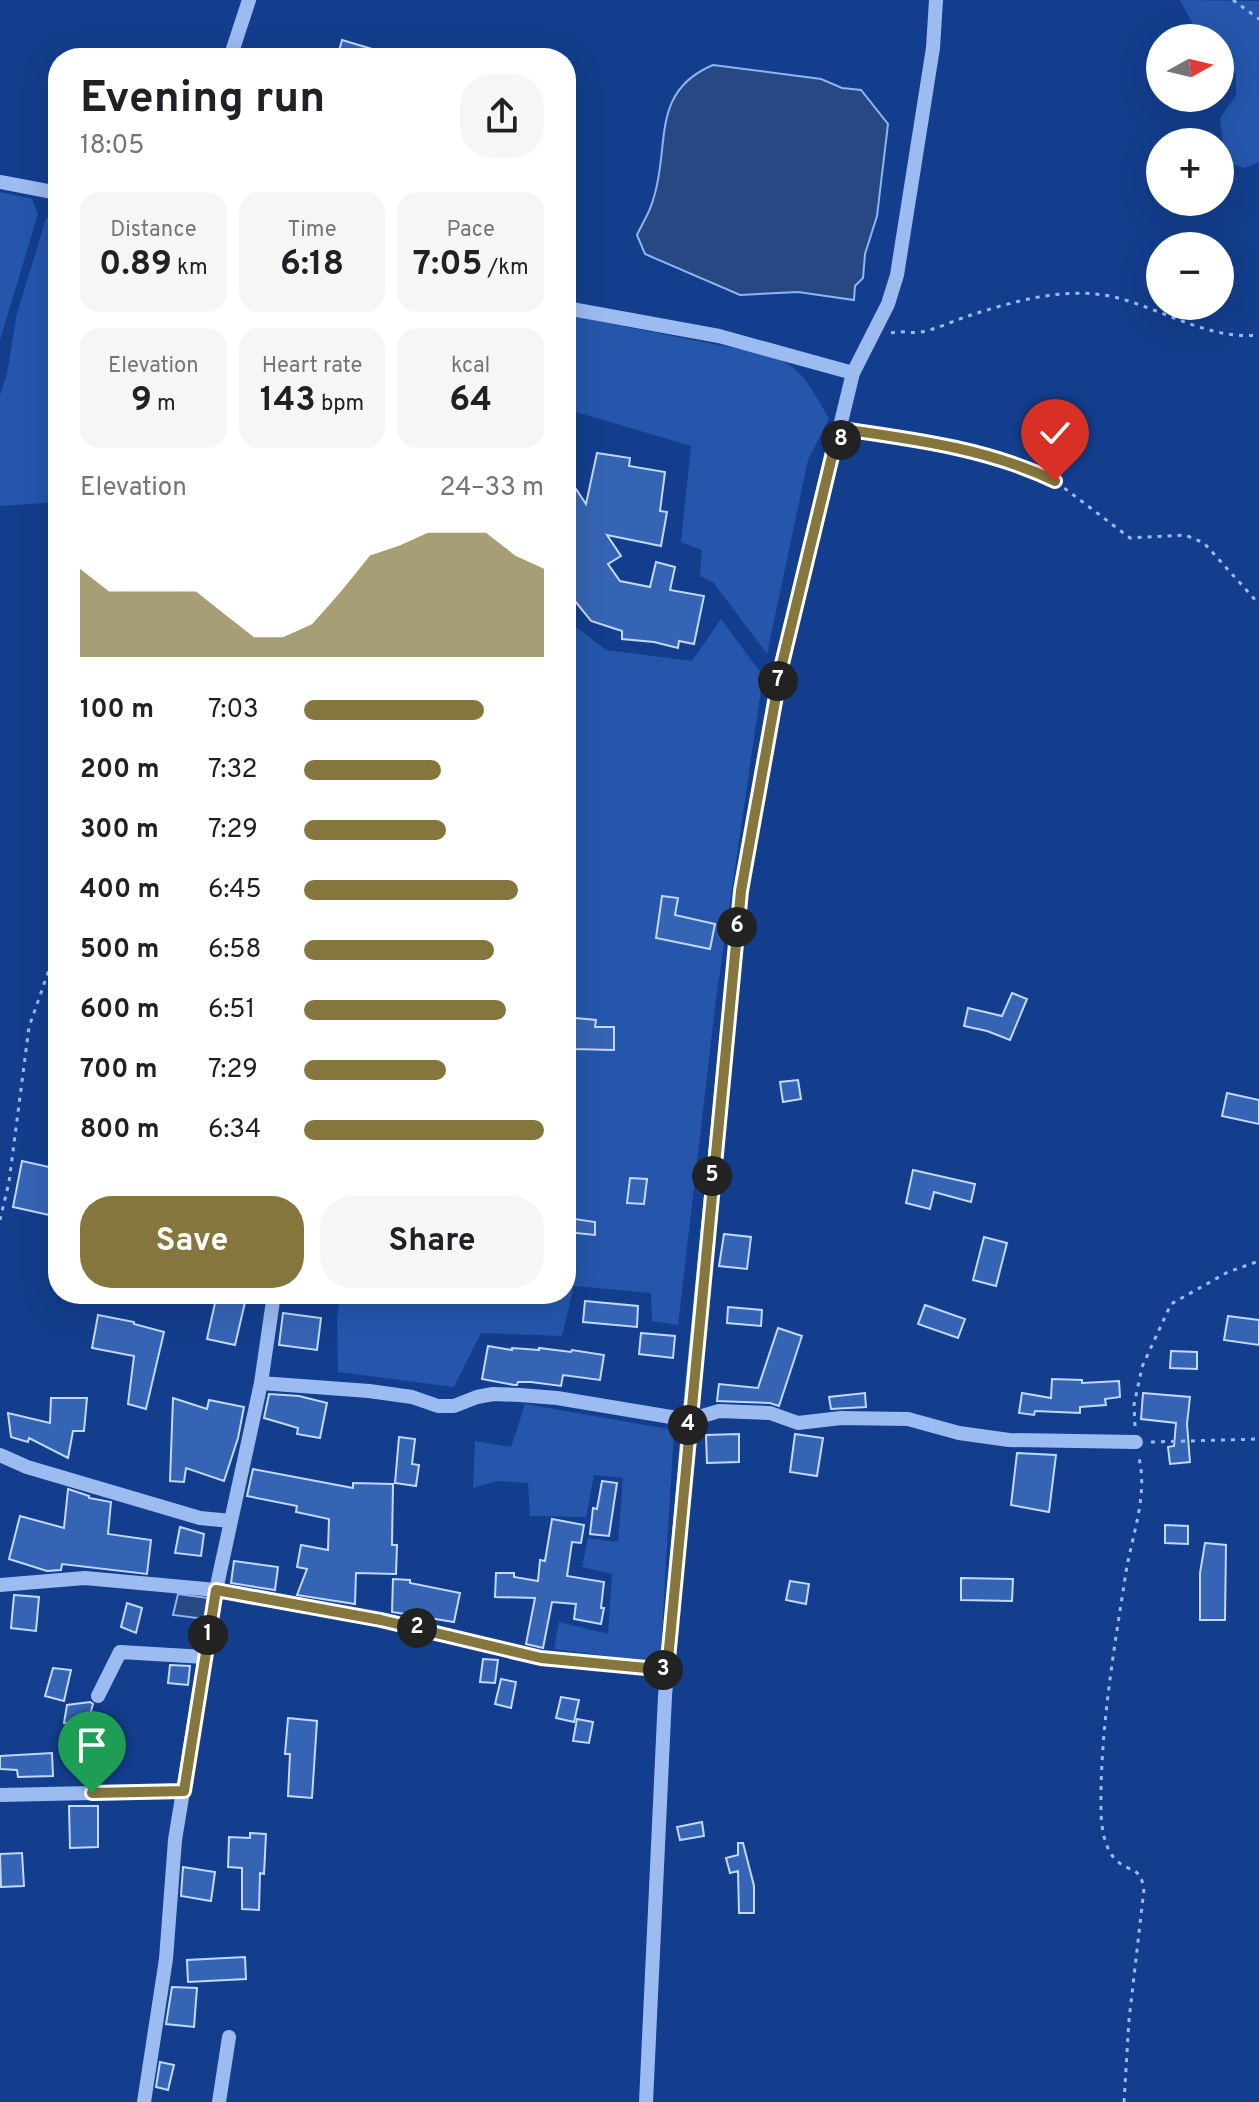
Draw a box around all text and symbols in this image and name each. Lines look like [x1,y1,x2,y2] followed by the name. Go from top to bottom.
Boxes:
[1146,24,1234,112] north arrow
[1146,24,1234,320] map controls
[80,72,325,128] text: Evening run
[460,74,544,158] button: share
[1146,128,1234,216] button: +
[80,130,144,163] text: 18:05
[110,217,197,244] text: Distance
[287,217,337,244] text: Time
[446,217,495,244] text: Pace
[1146,232,1234,320] button: −
[99,244,172,287] text: 0.89
[280,244,344,287] text: 6:18
[413,244,482,287] text: 7:05
[172,255,208,282] text: km
[482,255,529,282] text: /km
[108,353,199,380] text: Elevation
[262,353,362,380] text: Heart rate
[451,353,490,380] text: kcal
[131,380,152,423] text: 9
[260,380,316,423] text: 143
[449,380,492,423] text: 64
[152,391,176,418] text: m
[316,391,364,418] text: bpm
[1021,399,1089,481] pin
[1033,411,1077,455] icon: check
[821,420,861,460] pin: 8
[834,426,848,453] text: 8
[80,472,187,505] text: Elevation
[440,472,544,505] text: 24–33 m
[758,661,798,701] pin: 7
[772,667,784,694] text: 7
[80,694,154,727] text: 100 m
[208,694,259,727] text: 7:03
[80,754,159,787] text: 200 m
[208,754,257,787] text: 7:32
[80,814,159,847] text: 300 m
[208,814,258,847] text: 7:29
[80,874,160,907] text: 400 m
[208,874,262,907] text: 6:45
[717,907,757,947] pin: 6
[730,913,744,940] text: 6
[80,934,159,967] text: 500 m
[208,934,261,967] text: 6:58
[80,994,160,1027] text: 600 m
[208,994,255,1027] text: 6:51
[80,1054,158,1087] text: 700 m
[208,1054,258,1087] text: 7:29
[80,1114,160,1147] text: 800 m
[208,1114,261,1147] text: 6:34
[692,1156,732,1196] pin: 5
[705,1162,719,1189] text: 5
[80,1196,304,1288] button: Save
[320,1196,544,1288] button: Share
[668,1405,708,1445] pin: 4
[681,1411,695,1438] text: 4
[397,1608,437,1648] pin: 2
[410,1614,424,1641] text: 2
[188,1615,228,1655] pin: 1
[204,1621,212,1648] text: 1
[643,1650,683,1690] pin: 3
[656,1656,670,1683] text: 3
[58,1711,126,1793] pin
[70,1723,114,1767] icon: arrive

